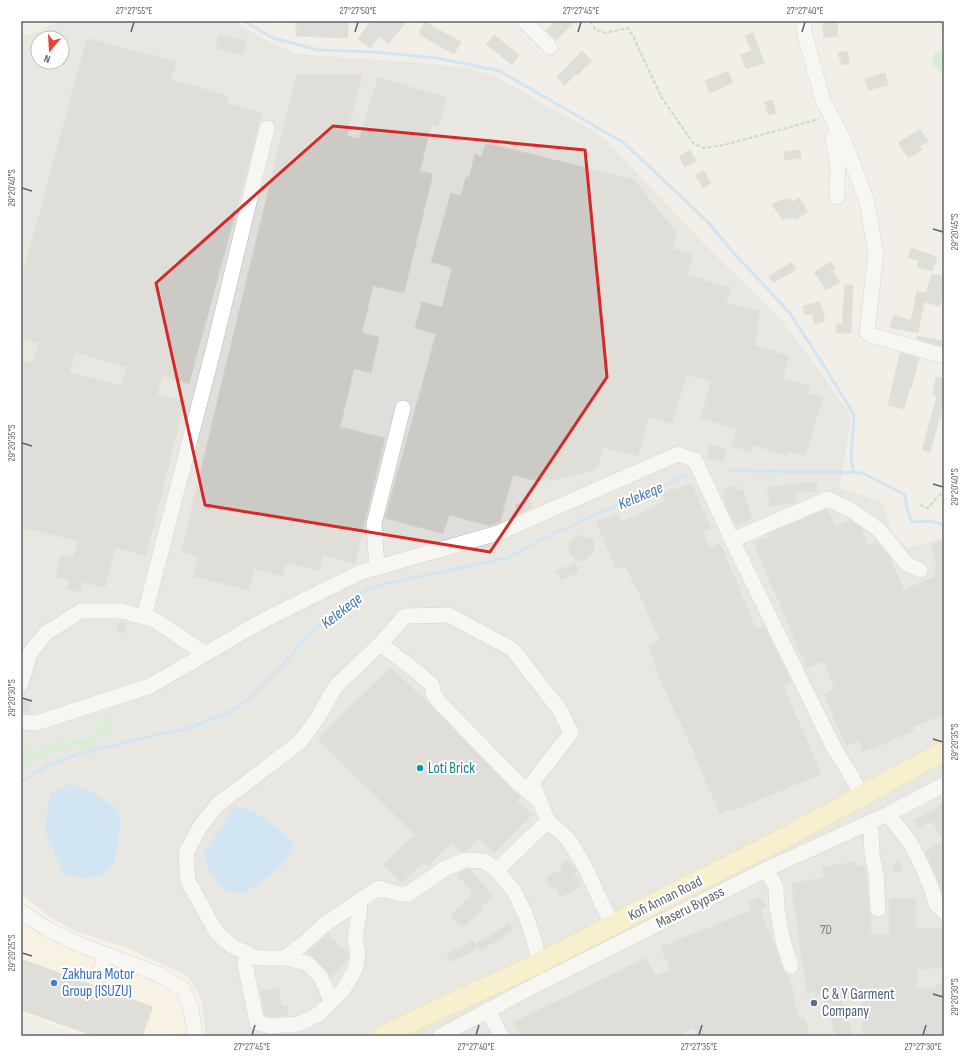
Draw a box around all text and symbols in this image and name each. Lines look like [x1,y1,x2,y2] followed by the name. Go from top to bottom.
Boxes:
[116,5,152,17] text: 27°27'55"E
[340,5,376,17] text: 27°27'50"E
[563,5,599,17] text: 27°27'45"E
[786,5,824,17] text: 27°27'40"E
[30,30,70,70] north arrow
[42,52,52,66] text: N
[6,169,18,207] text: 29°20'40"S
[949,213,961,251] text: 29°20'45"S
[6,424,18,462] text: 29°20'35"S
[949,468,961,506] text: 29°20'40"S
[615,478,666,514] water label: Kelekeqe
[318,589,366,633] water label: Kelekeqe
[6,679,18,717] text: 29°20'30"S
[949,723,961,761] text: 29°20'35"S
[428,759,475,778] place label: Loti Brick
[415,763,425,773] marker: Loti Brick
[625,872,706,925] street label: Kofi Annan Road
[653,882,728,933] street label: Maseru Bypass
[820,922,832,938] house number: 7D
[6,934,18,972] text: 29°20'25"S
[62,965,135,1001] place label: Zakhura Motor Group (ISUZU)
[49,978,59,988] marker: Zakhura Motor Group (ISUZU)
[949,978,961,1016] text: 29°20'30"S
[822,985,895,1021] place label: C & Y Garment Company
[809,998,819,1008] marker: C & Y Garment Company
[234,1041,270,1053] text: 27°27'45"E
[457,1041,495,1053] text: 27°27'40"E
[681,1041,717,1053] text: 27°27'35"E
[904,1041,942,1053] text: 27°27'30"E

